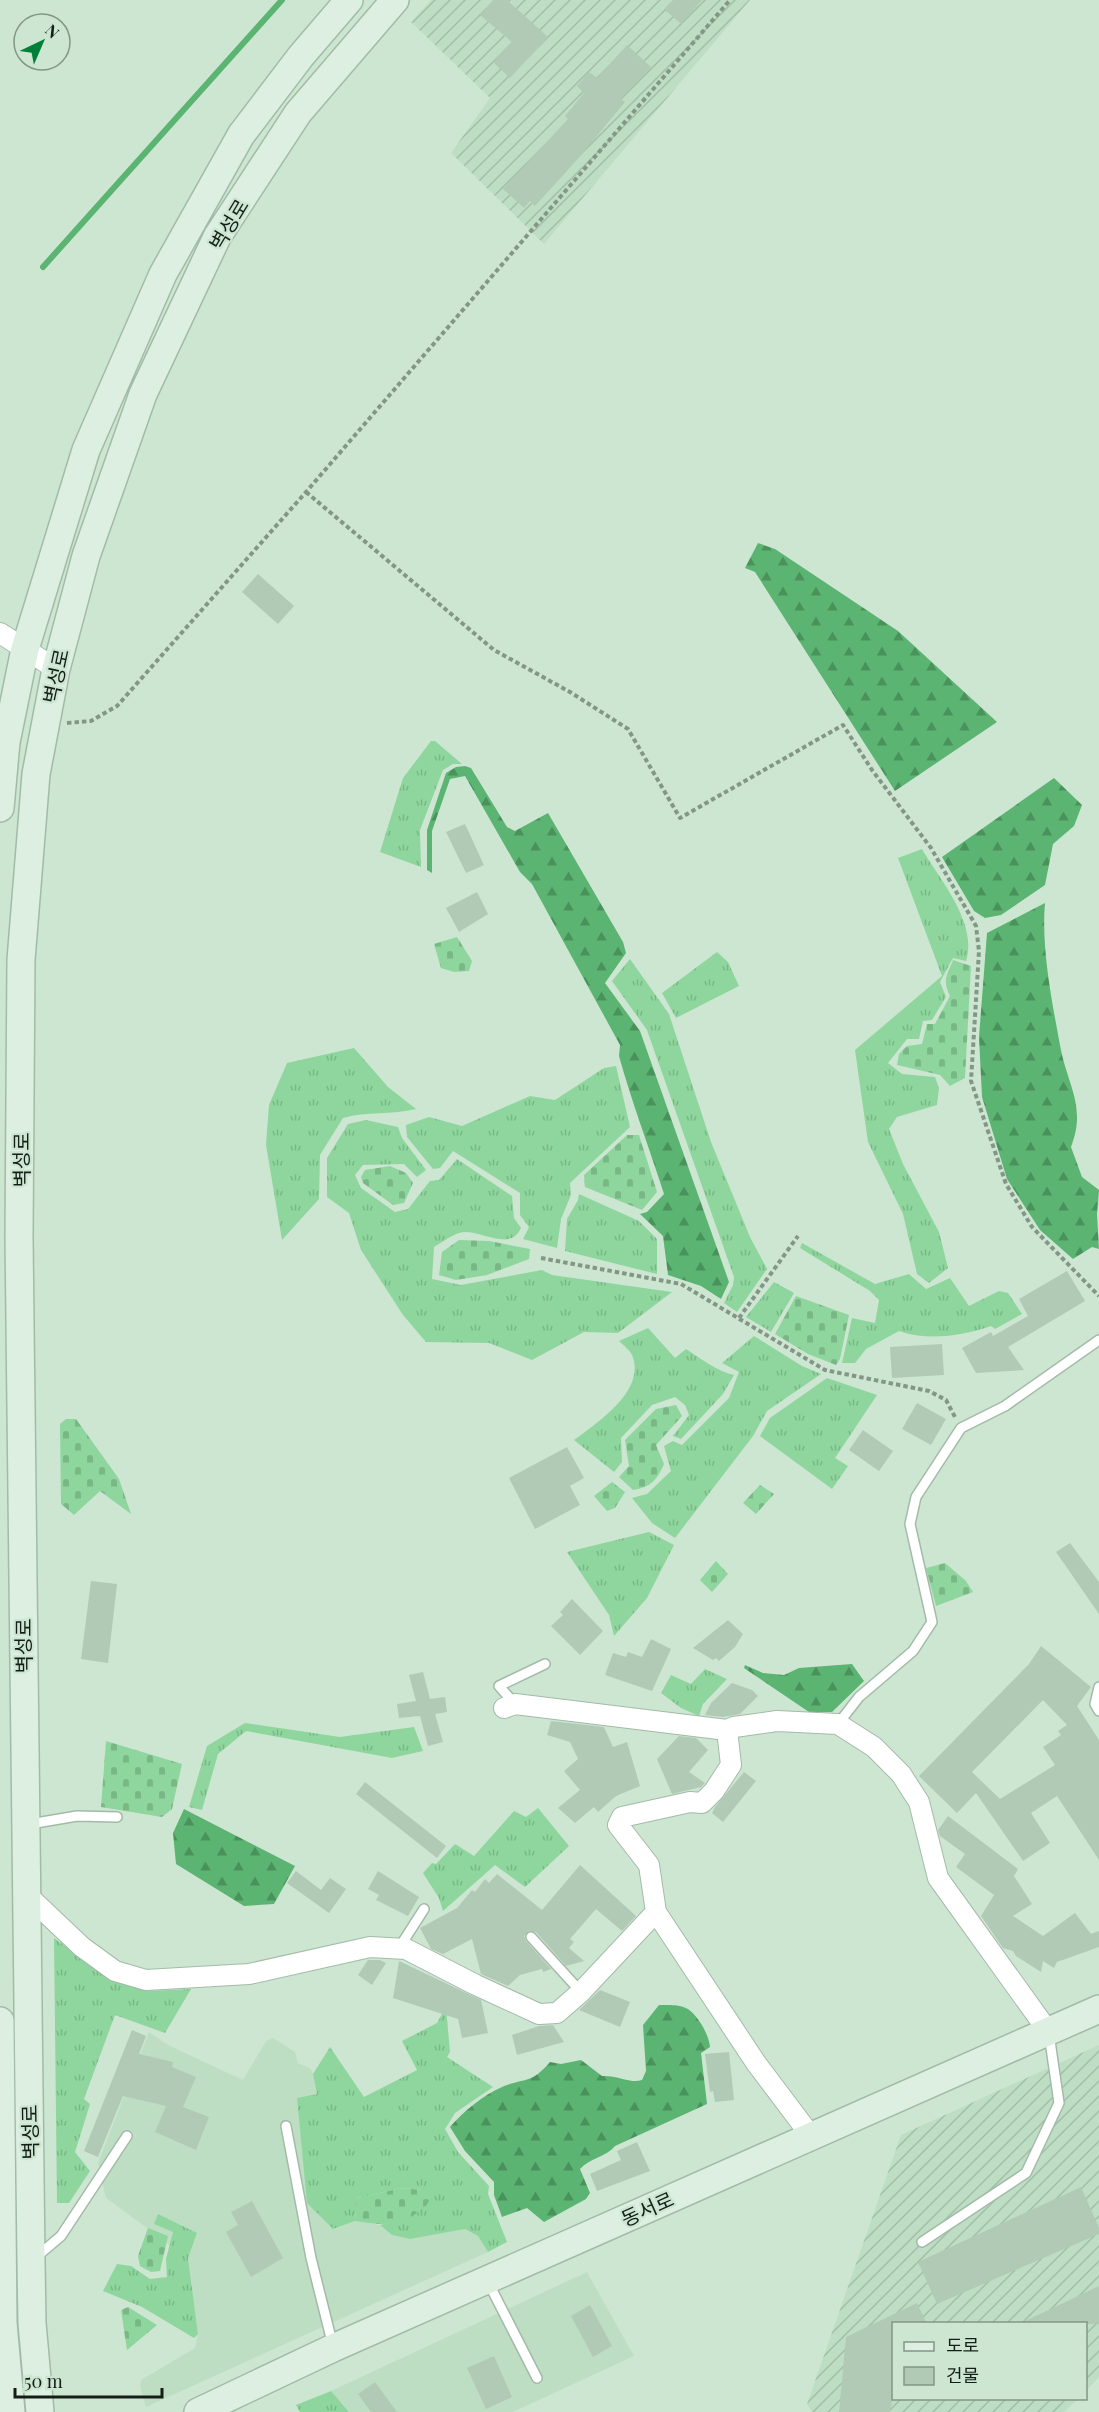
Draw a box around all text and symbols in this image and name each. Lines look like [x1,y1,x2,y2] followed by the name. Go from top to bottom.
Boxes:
[12,12,72,72] north arrow
[41,19,65,43] text: N
[202,193,254,255] street label: 벽성로
[36,646,74,706] street label: 벽성로
[7,1132,34,1188] street label: 벽성로
[9,1618,36,1674] street label: 벽성로
[15,2104,43,2160] street label: 벽성로
[616,2184,678,2232] street label: 동서로
[892,2322,1087,2400] legend
[946,2333,979,2357] text: 도로
[15,2361,162,2399] scale bar
[946,2363,979,2387] text: 건물
[24,2369,63,2393] text: 50 m

